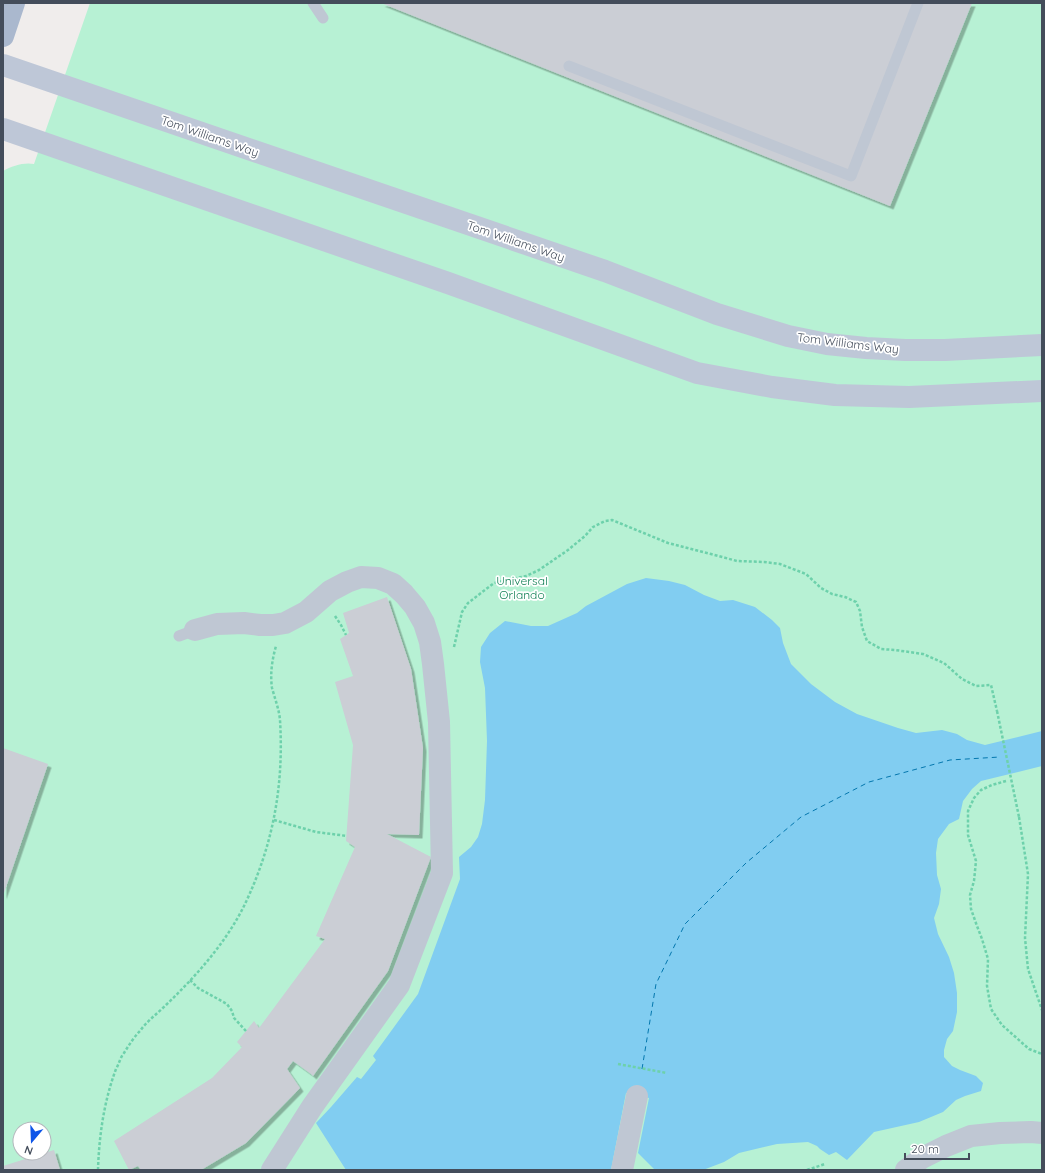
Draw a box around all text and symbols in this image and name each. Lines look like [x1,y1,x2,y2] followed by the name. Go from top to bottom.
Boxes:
[159,112,261,160] street label: Tom Williams Way
[465,217,567,265] street label: Tom Williams Way
[796,329,900,357] street label: Tom Williams Way
[496,573,548,602] park label: Universal Orlando
[12,1121,52,1161] north arrow
[905,1135,969,1161] scale bar
[911,1141,939,1156] text: 20 m
[23,1143,35,1158] text: N

